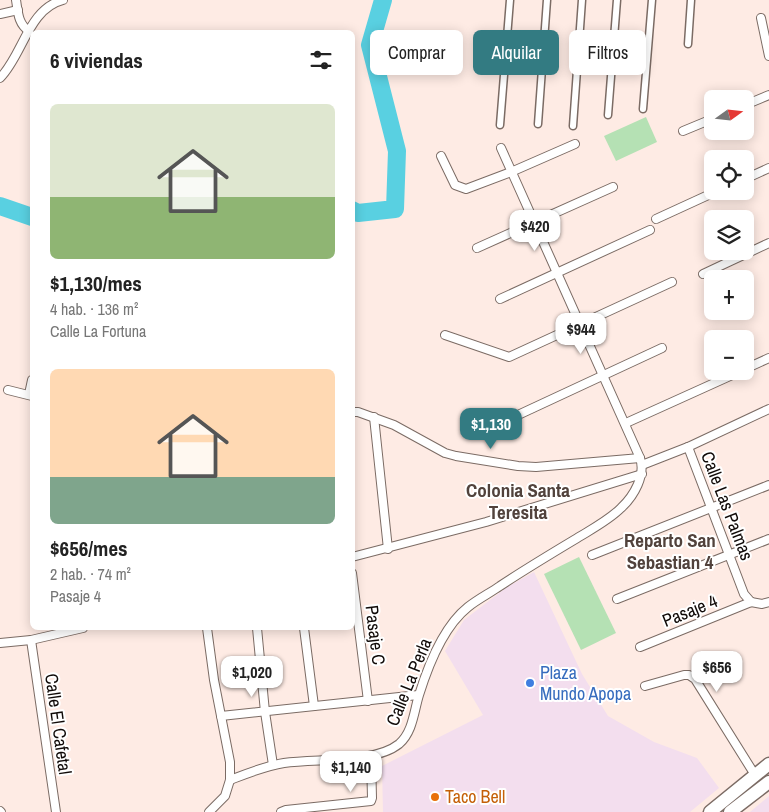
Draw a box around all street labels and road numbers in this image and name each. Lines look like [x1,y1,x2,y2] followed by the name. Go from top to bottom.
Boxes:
[695,448,760,564] street label: Calle Las Palmas
[658,588,721,633] street label: Pasaje 4
[359,604,392,666] street label: Pasaje C
[380,634,437,729] street label: Calle La Perla
[39,672,78,776] street label: Calle El Cafetal

